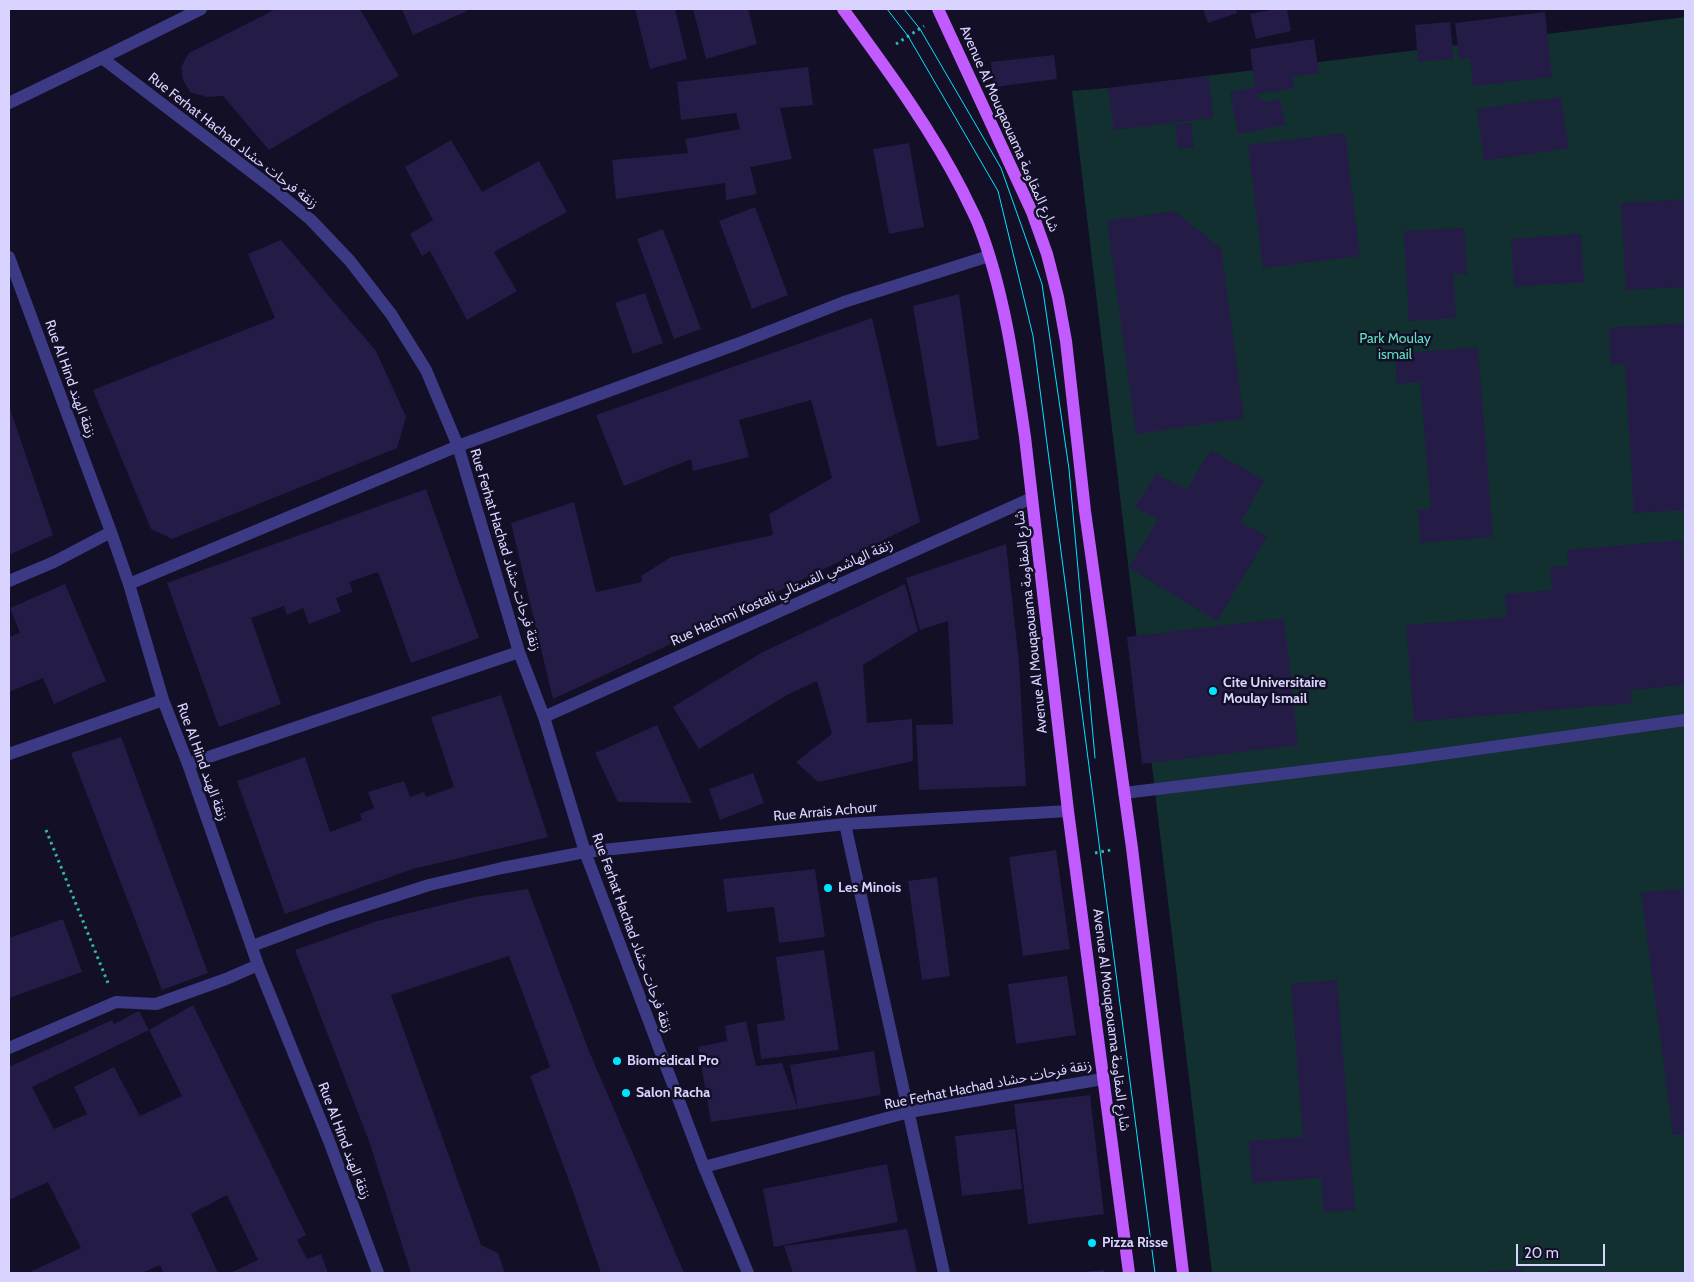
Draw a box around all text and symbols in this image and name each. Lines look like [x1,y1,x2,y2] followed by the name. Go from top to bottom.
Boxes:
[956,23,1062,235] street label: Avenue Al Mouqaouama شارع المقاومة
[145,69,321,213] street label: Rue Ferhat Hachad زنقة فرحات حشاد
[41,318,99,440] street label: Rue Al Hind زنقة الهند
[1359,331,1431,364] park label: Park Moulay ismail
[466,447,544,653] street label: Rue Ferhat Hachad زنقة فرحات حشاد
[1011,510,1051,734] street label: Avenue Al Mouqaouama شارع المقاومة
[668,536,896,650] street label: Rue Hachmi Kostali زنقة الهاشمي القستالي
[1223,675,1326,708] place label: Cite Universitaire Moulay Ismail
[1207,685,1219,697] marker: Cite Universitaire Moulay Ismail
[173,701,231,823] street label: Rue Al Hind زنقة الهند
[773,799,877,825] street label: Rue Arrais Achour
[588,831,676,1035] street label: Rue Ferhat Hachad زنقة فرحات حشاد
[838,880,901,896] place label: Les Minois
[822,882,834,894] marker: Les Minois
[1089,908,1133,1132] street label: Avenue Al Mouqaouama شارع المقاومة
[627,1053,719,1069] place label: Biomédical Pro
[611,1055,623,1067] marker: Biomédical Pro
[883,1057,1093,1113] street label: Rue Ferhat Hachad زنقة فرحات حشاد
[314,1080,374,1202] street label: Rue Al Hind زنقة الهند
[636,1085,710,1101] place label: Salon Racha
[620,1087,632,1099] marker: Salon Racha
[1519,1234,1608,1266] scale bar
[1102,1235,1168,1251] place label: Pizza Risse
[1086,1237,1098,1249] marker: Pizza Risse
[1524,1244,1559,1262] text: 20 m

